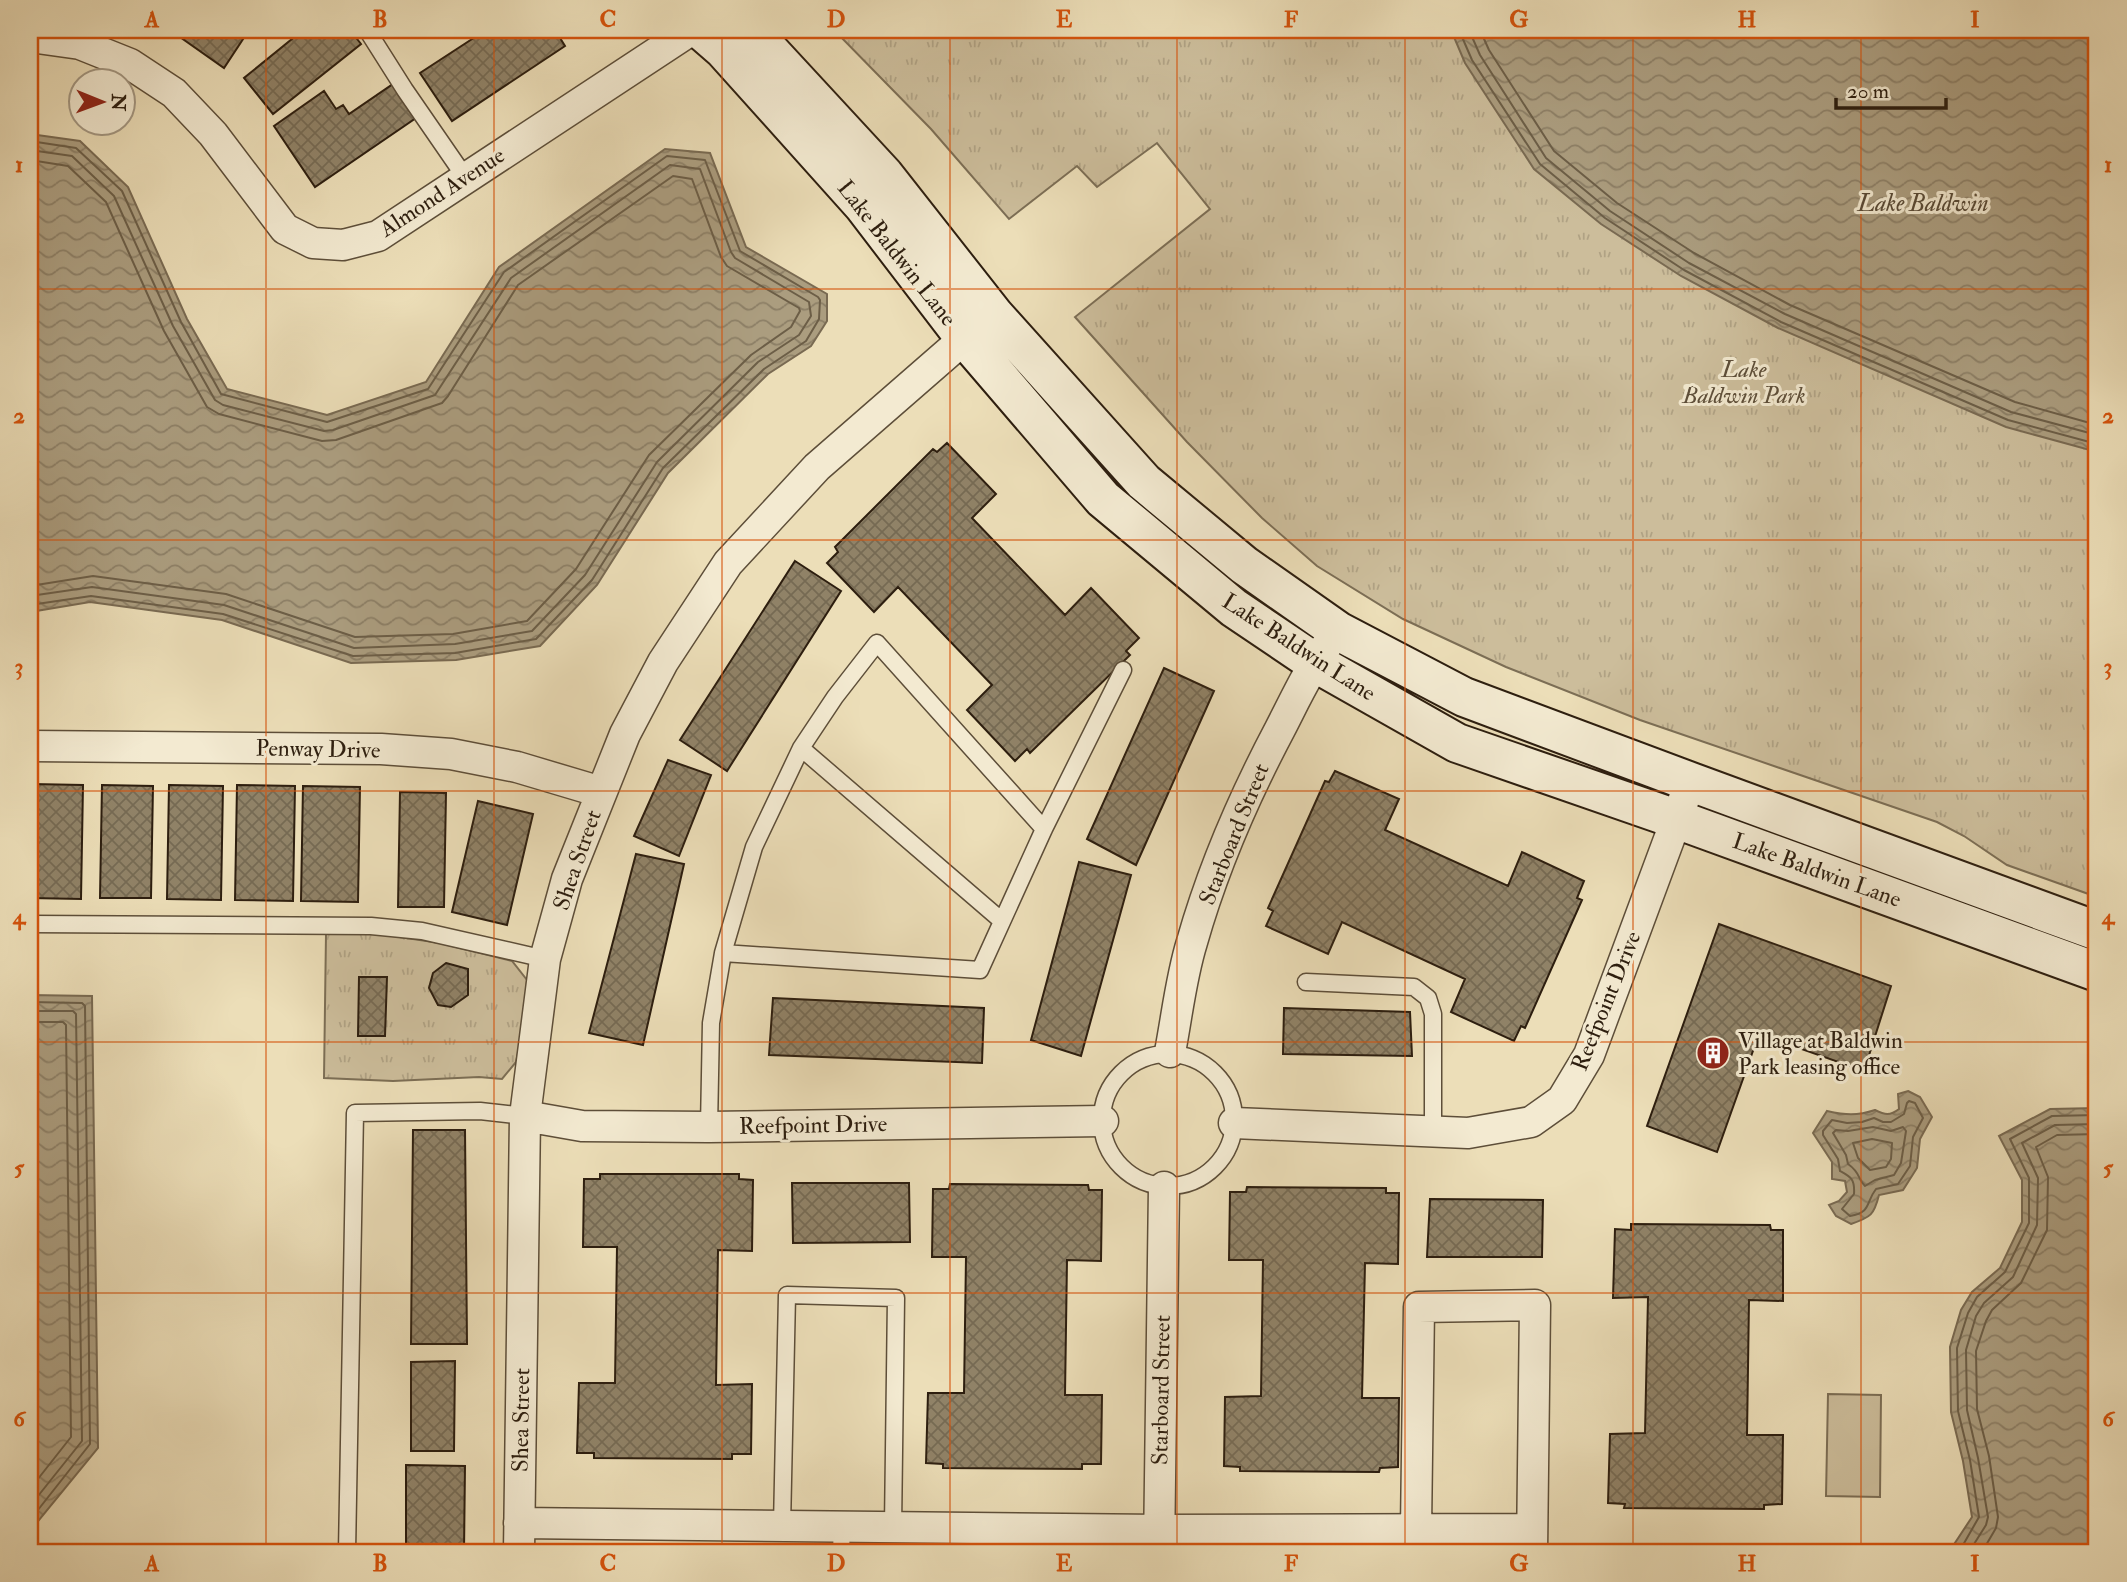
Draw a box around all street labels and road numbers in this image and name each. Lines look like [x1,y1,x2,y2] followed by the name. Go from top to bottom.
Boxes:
[373,140,511,244] street label: Almond Avenue
[831,174,963,332] street label: Lake Baldwin Lane
[1217,587,1382,708] street label: Lake Baldwin Lane
[255,733,381,765] street label: Penway Drive
[1192,759,1276,909] street label: Starboard Street
[546,806,608,914] street label: Shea Street
[1729,826,1906,914] street label: Lake Baldwin Lane
[1565,926,1648,1076] street label: Reefpoint Drive
[739,1109,888,1142] street label: Reefpoint Drive
[1145,1315,1177,1465] street label: Starboard Street
[506,1368,536,1472] street label: Shea Street

